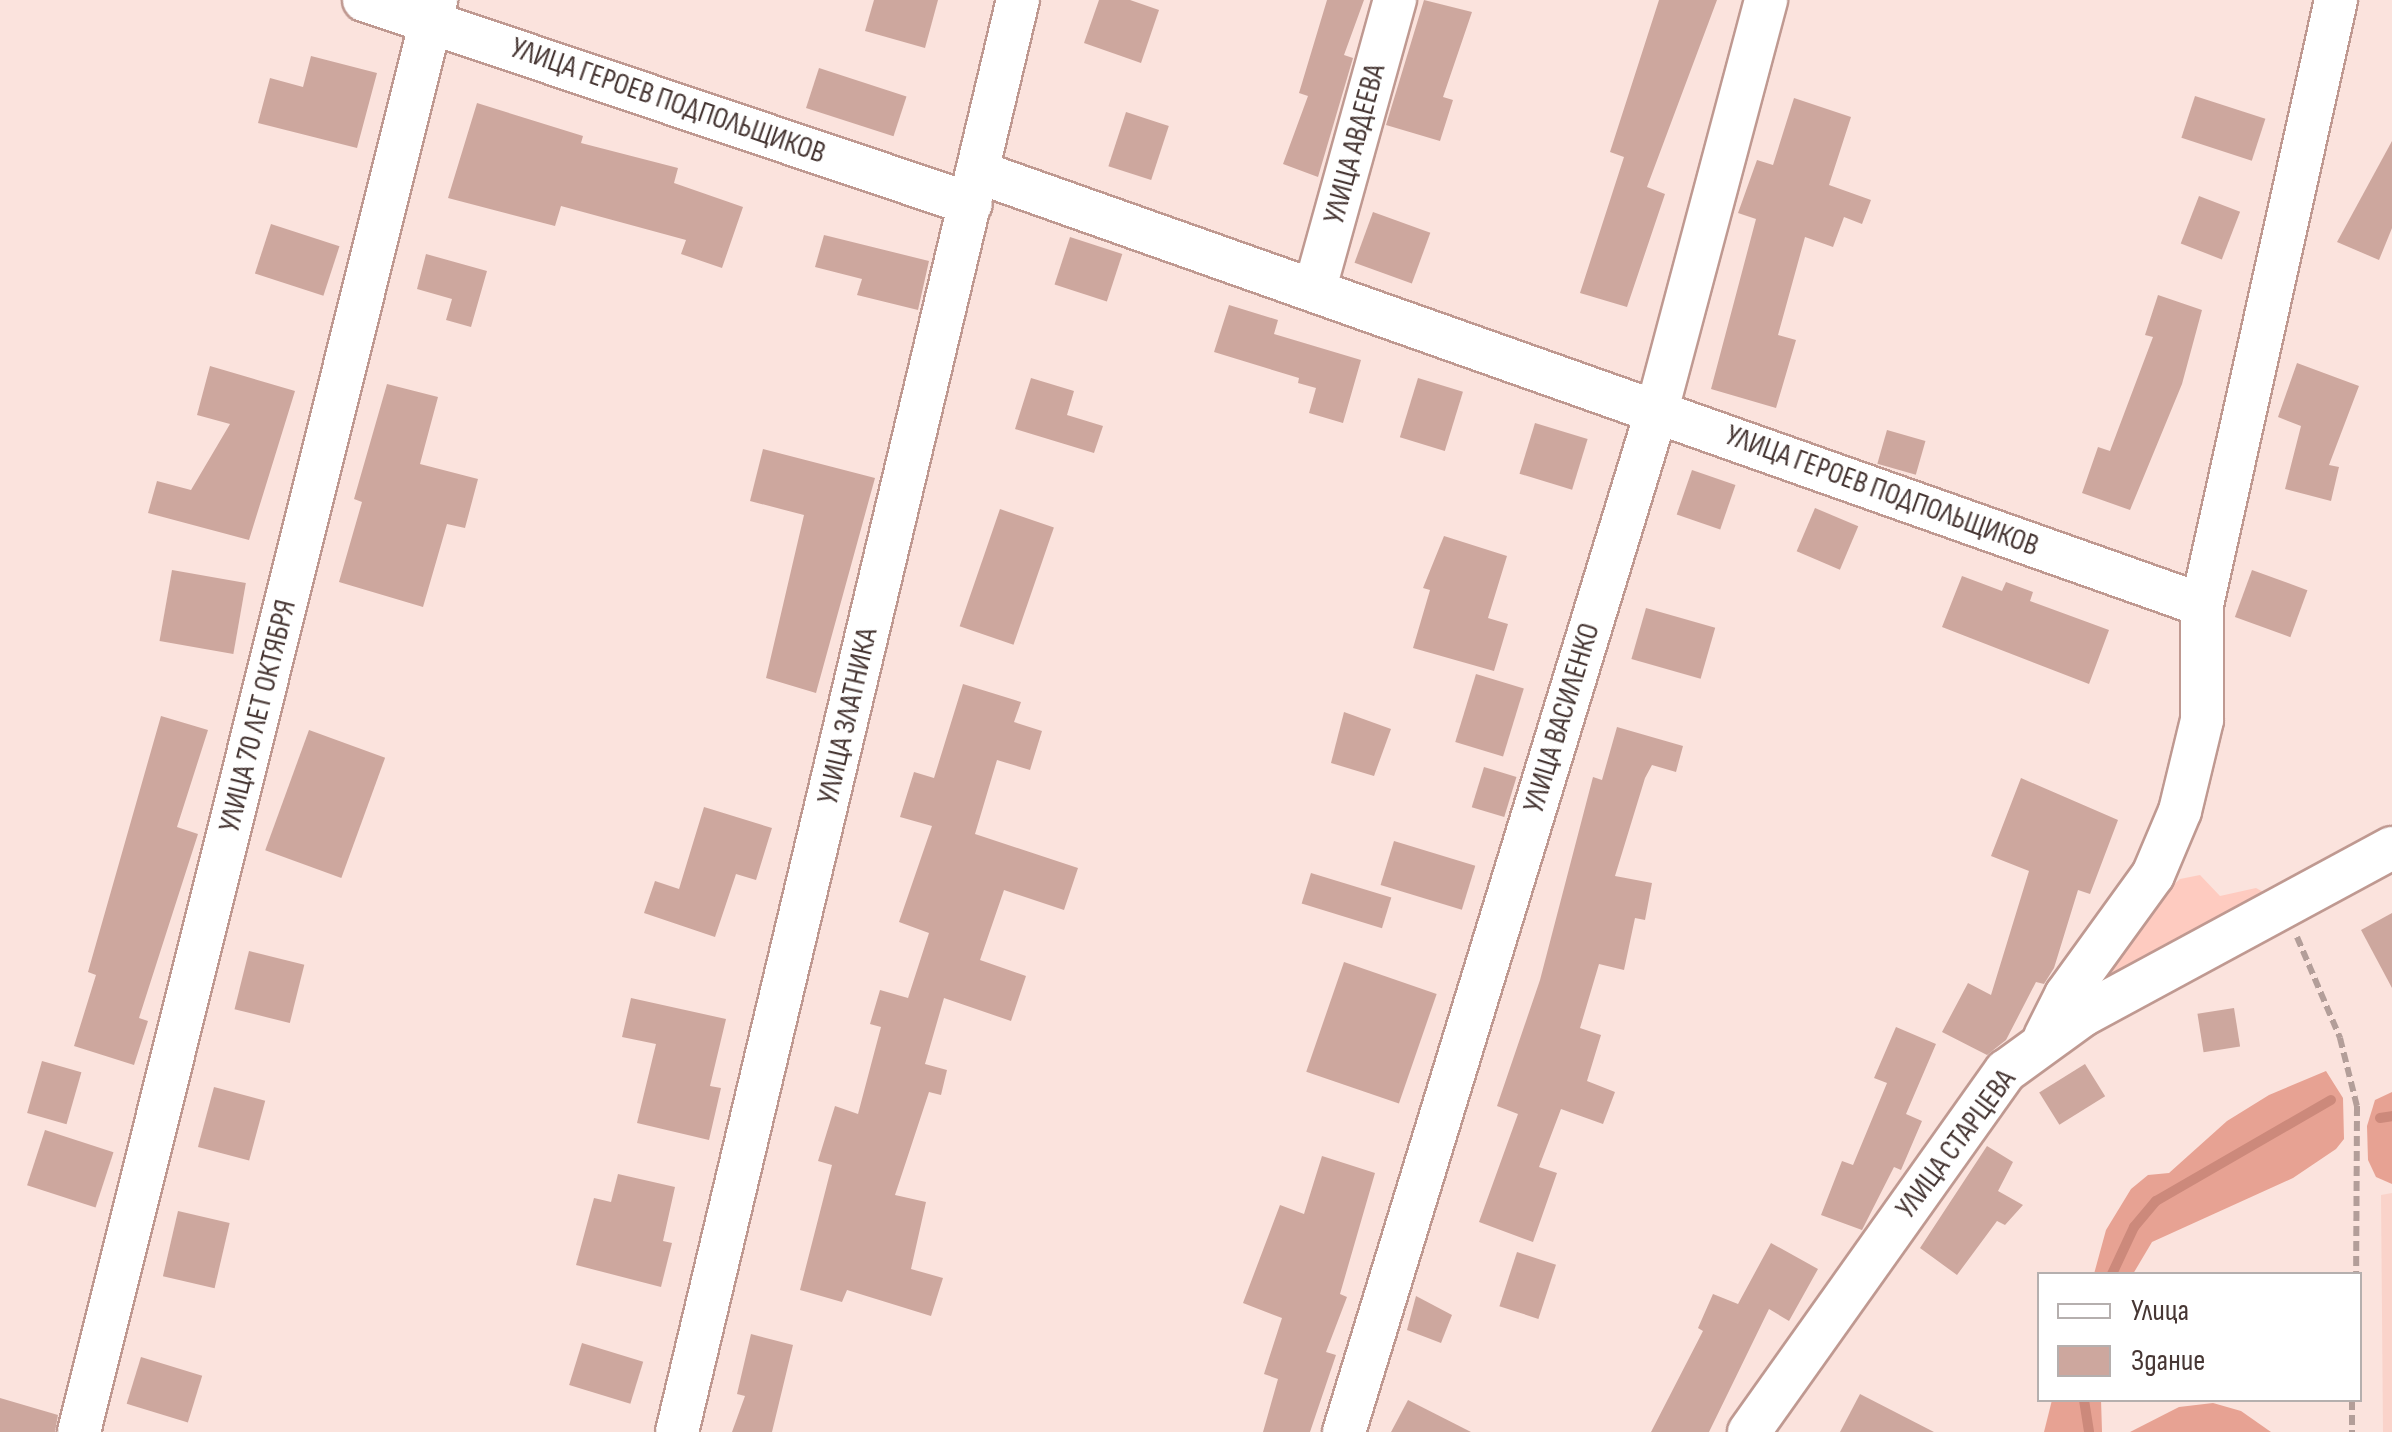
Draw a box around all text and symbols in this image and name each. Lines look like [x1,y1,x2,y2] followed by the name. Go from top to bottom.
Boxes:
[506,30,830,172] street label: УЛИЦА ГЕРОЕВ ПОДПОЛЬЩИКОВ
[1316,60,1394,228] street label: УЛИЦА АВДЕЕВА
[1721,418,2043,564] street label: УЛИЦА ГЕРОЕВ ПОДПОЛЬЩИКОВ
[212,596,304,836] street label: УЛИЦА 70 ЛЕТ ОКТЯБРЯ
[1516,619,1608,817] street label: УЛИЦА ВАСИЛЕНКО
[810,624,886,808] street label: УЛИЦА ЗЛАТНИКА
[1888,1063,2024,1225] street label: УЛИЦА СТАРЦЕВА
[2037,1272,2362,1402] legend
[2131,1293,2189,1329] text: Улица
[2131,1343,2205,1379] text: Здание

